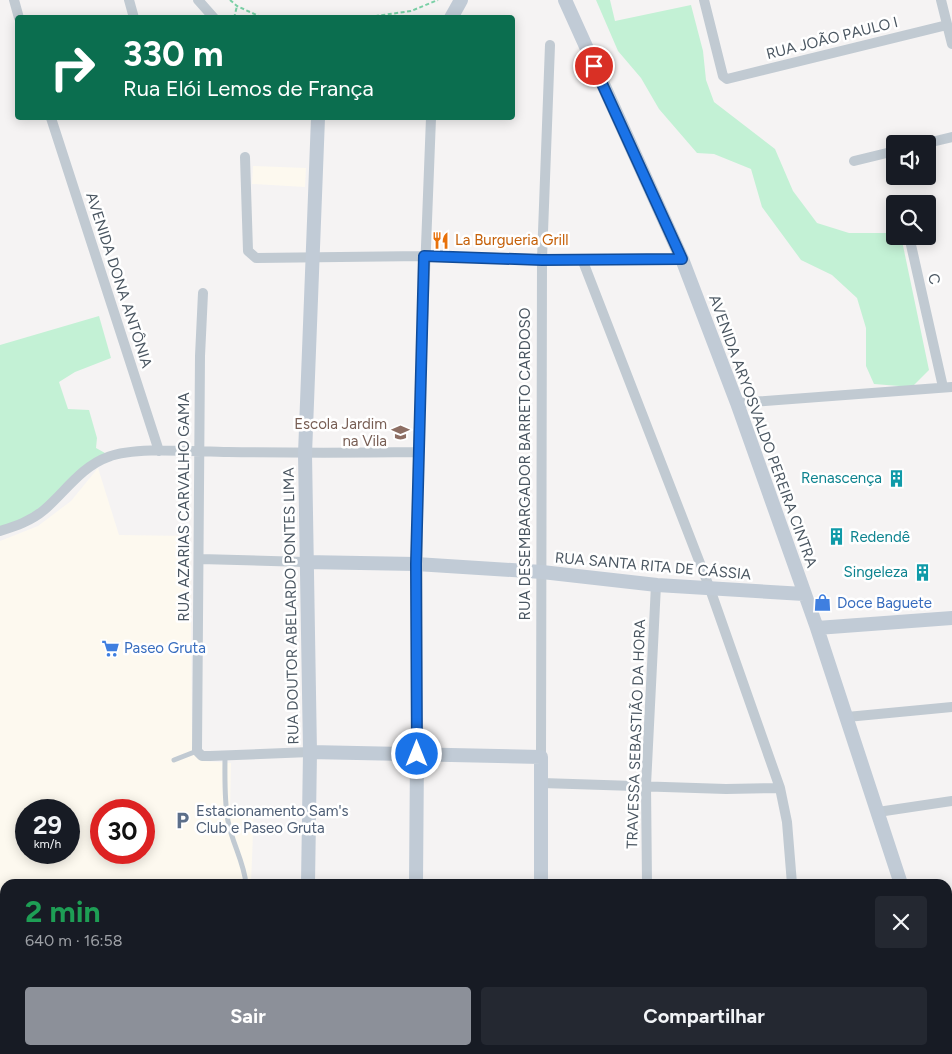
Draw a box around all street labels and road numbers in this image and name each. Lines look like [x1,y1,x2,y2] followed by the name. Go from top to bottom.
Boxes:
[764,13,900,63] street label: RUA JOÃO PAULO I
[82,190,156,370] street label: AVENIDA DONA ANTÔNIA
[924,272,944,286] street label: C
[705,292,821,570] street label: AVENIDA ARYOSVALDO PEREIRA CINTRA
[516,308,534,620] street label: RUA DESEMBARGADOR BARRETO CARDOSO
[175,392,193,622] street label: RUA AZARIAS CARVALHO GAMA
[280,467,302,745] street label: RUA DOUTOR ABELARDO PONTES LIMA
[554,548,752,584] street label: RUA SANTA RITA DE CÁSSIA
[623,619,649,849] street label: TRAVESSA SEBASTIÃO DA HORA

